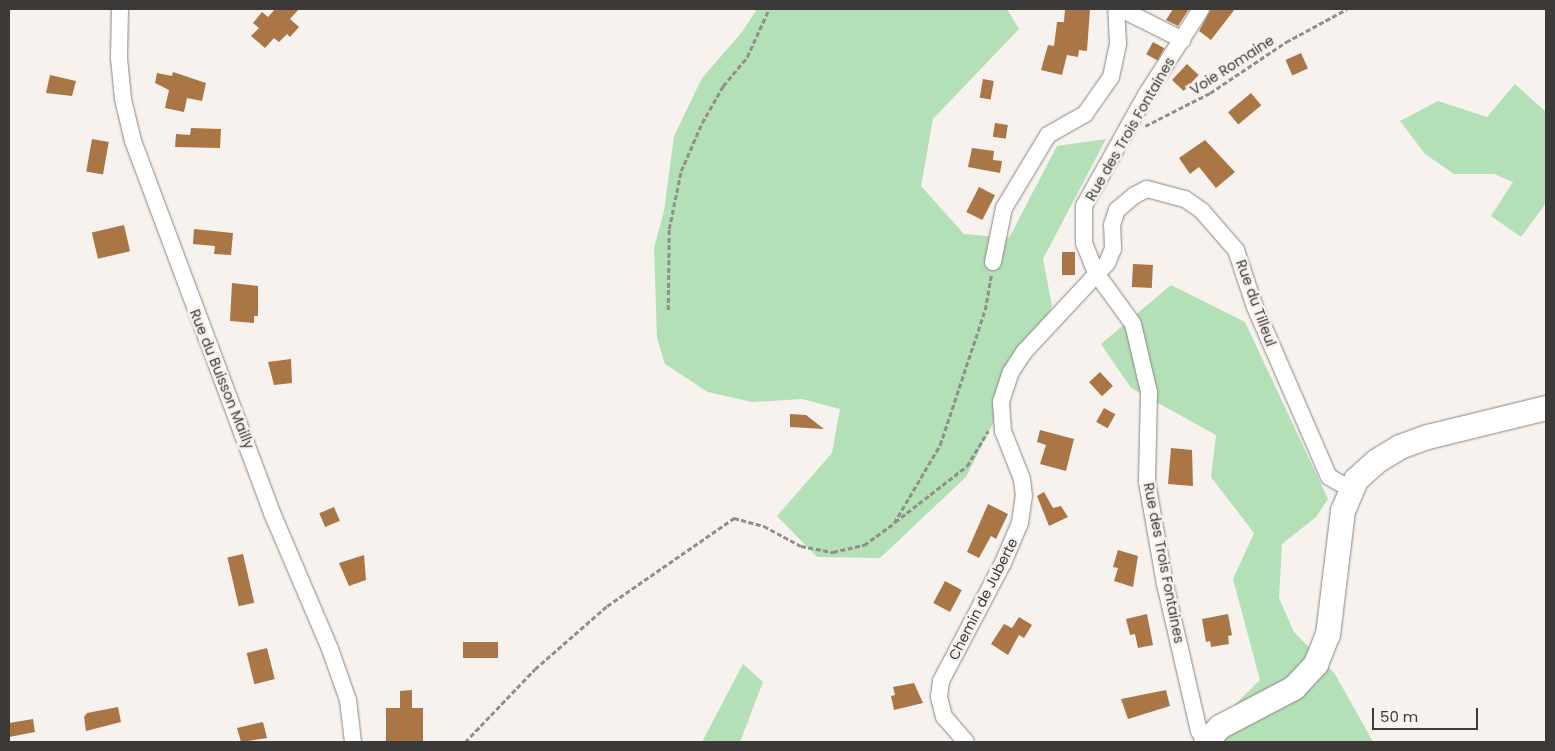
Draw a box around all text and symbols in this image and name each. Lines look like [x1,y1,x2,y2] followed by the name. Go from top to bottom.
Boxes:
[1187,32,1277,98] street label: Voie Romaine
[1082,54,1178,204] street label: Rue des Trois Fontaines
[1233,257,1279,349] street label: Rue du Tilleul
[186,307,258,451] street label: Rue du Buisson Mailly
[1140,481,1188,645] street label: Rue des Trois Fontaines
[945,535,1021,663] street label: Chemin de Juberte
[1375,698,1481,730] scale bar
[1380,706,1418,727] text: 50 m

